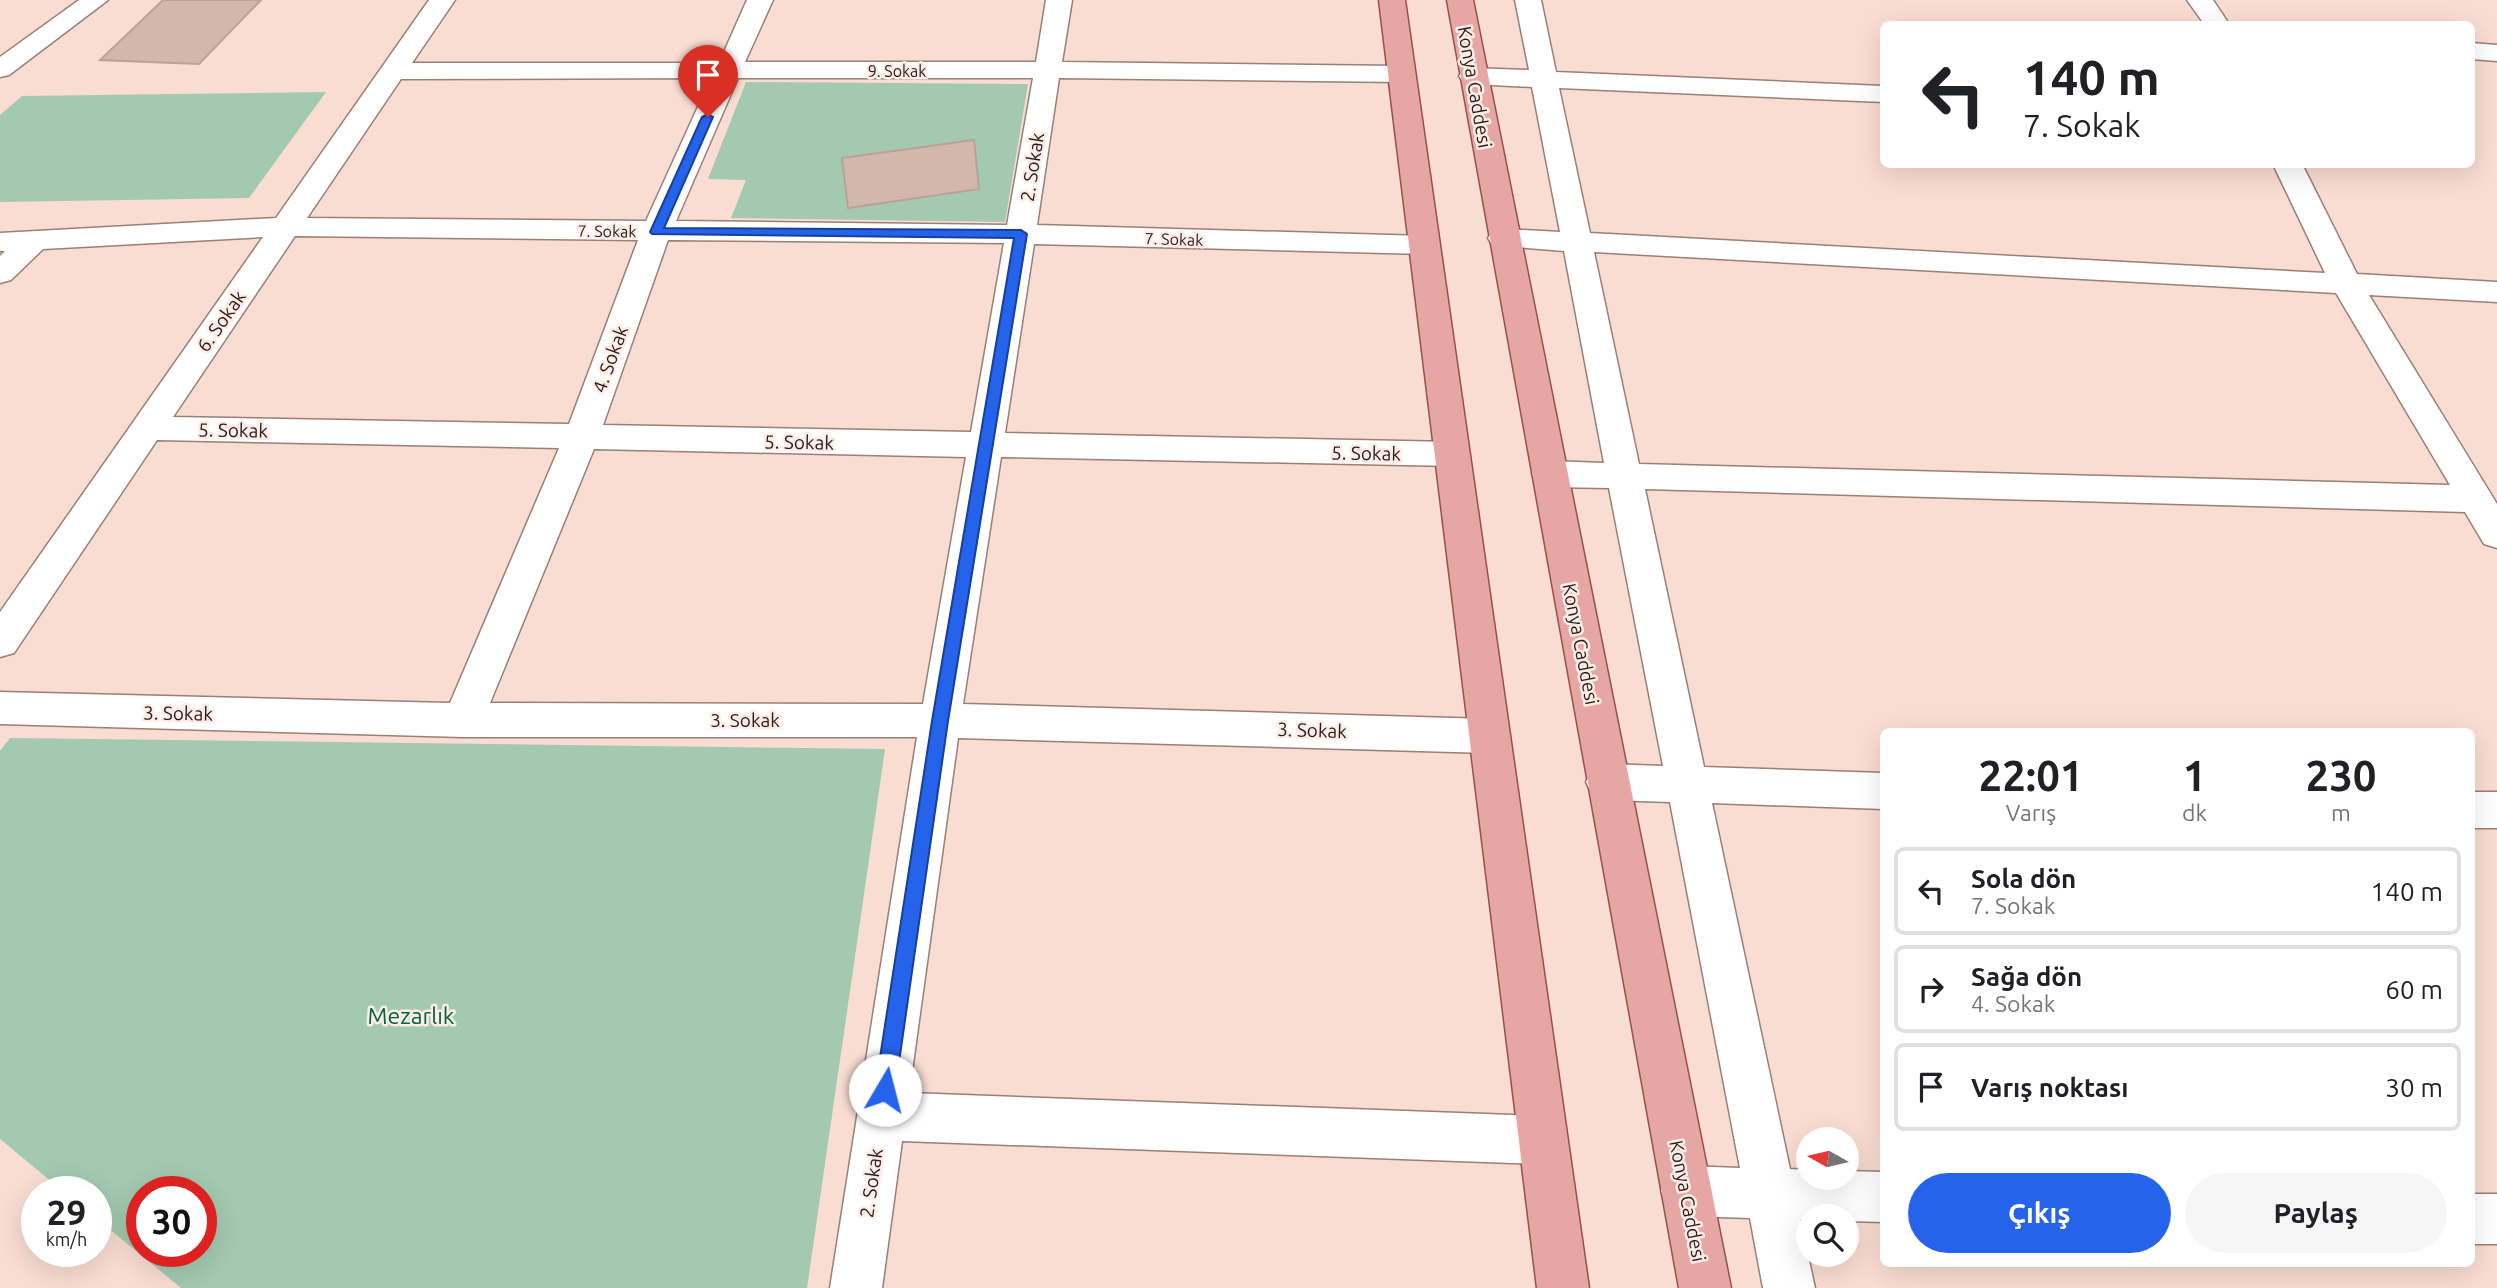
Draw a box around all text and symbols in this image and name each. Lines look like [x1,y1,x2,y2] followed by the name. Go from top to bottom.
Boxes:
[1453,24,1497,150] street label: Konya Caddesi
[678,45,738,117] pin
[1908,49,1999,140] icon: left
[2023,49,2160,104] text: 140 m
[689,56,727,94] icon: arrive
[868,62,926,80] street label: 9. Sokak
[2023,107,2140,143] text: 7. Sokak
[1016,130,1048,203] street label: 2. Sokak
[577,221,637,241] street label: 7. Sokak
[1144,229,1204,249] street label: 7. Sokak
[192,286,250,356] street label: 6. Sokak
[588,322,632,396] street label: 4. Sokak
[198,418,268,442] street label: 5. Sokak
[764,430,834,454] street label: 5. Sokak
[1331,441,1401,465] street label: 5. Sokak
[1558,581,1604,707] street label: Konya Caddesi
[143,701,213,725] street label: 3. Sokak
[710,709,780,731] street label: 3. Sokak
[1277,718,1348,742] street label: 3. Sokak
[1978,752,2084,799] text: 22:01
[2183,752,2206,799] text: 1
[2305,752,2377,799] text: 230
[2006,800,2056,825] text: Varış
[2182,800,2207,825] text: dk
[2331,800,2351,825] text: m
[1971,864,2076,893] text: Sola dön
[1912,872,1950,910] icon: left
[2371,877,2443,906] text: 140 m
[1971,893,2055,918] text: 7. Sokak
[1971,962,2082,991] text: Sağa dön
[1912,970,1950,1008] icon: right
[2385,975,2443,1004] text: 60 m
[1971,991,2055,1016] text: 4. Sokak
[368,1003,455,1028] park label: Mezarlık
[848,1053,922,1127] position arrow
[1912,1068,1950,1106] icon: arrive
[1971,1073,2128,1102] text: Varış noktası
[2385,1073,2443,1102] text: 30 m
[1796,1127,1858,1190] north arrow
[1796,1127,1859,1267] map controls
[1665,1138,1711,1264] street label: Konya Caddesi
[855,1147,887,1219] street label: 2. Sokak
[1908,1173,2171,1253] button: Çıkış
[2185,1173,2447,1253] button: Paylaş
[126,1176,217,1267] speed limit sign: 30
[47,1192,86,1232] text: 29
[1796,1204,1859,1267] button: search
[46,1229,87,1249] text: km/h

